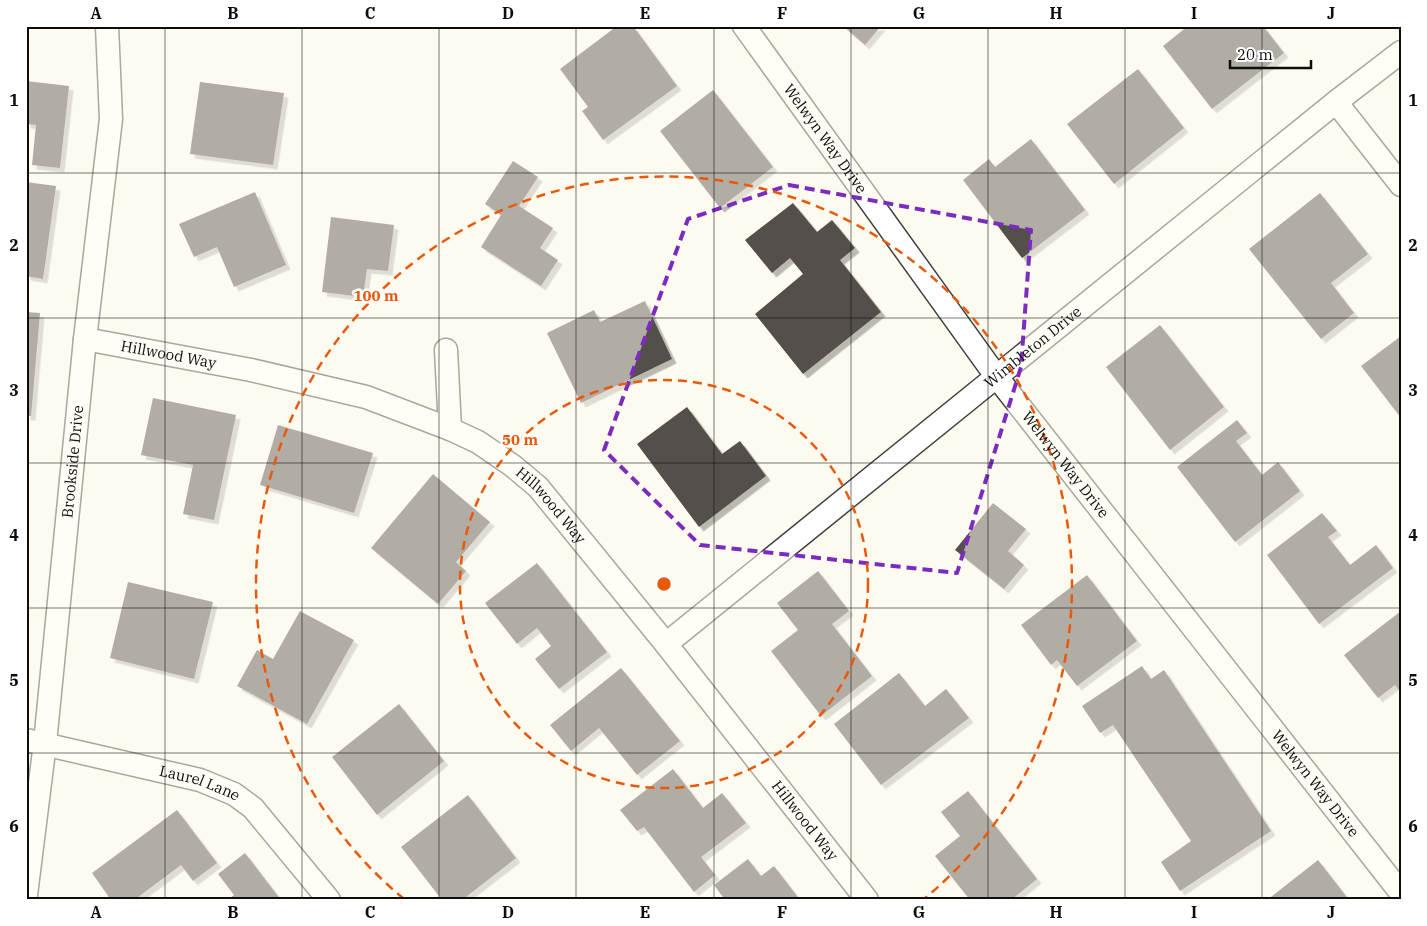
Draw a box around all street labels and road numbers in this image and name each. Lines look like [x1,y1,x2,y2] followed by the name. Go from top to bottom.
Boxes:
[780,80,871,197] street label: Welwyn Way Drive
[980,302,1085,392] street label: Wimbleton Drive
[119,336,218,372] street label: Hillwood Way
[57,404,87,519] street label: Brookside Drive
[1018,407,1114,522] street label: Welwyn Way Drive
[512,462,590,547] street label: Hillwood Way
[1268,726,1363,840] street label: Welwyn Way Drive
[158,761,244,805] street label: Laurel Lane
[768,776,842,864] street label: Hillwood Way

